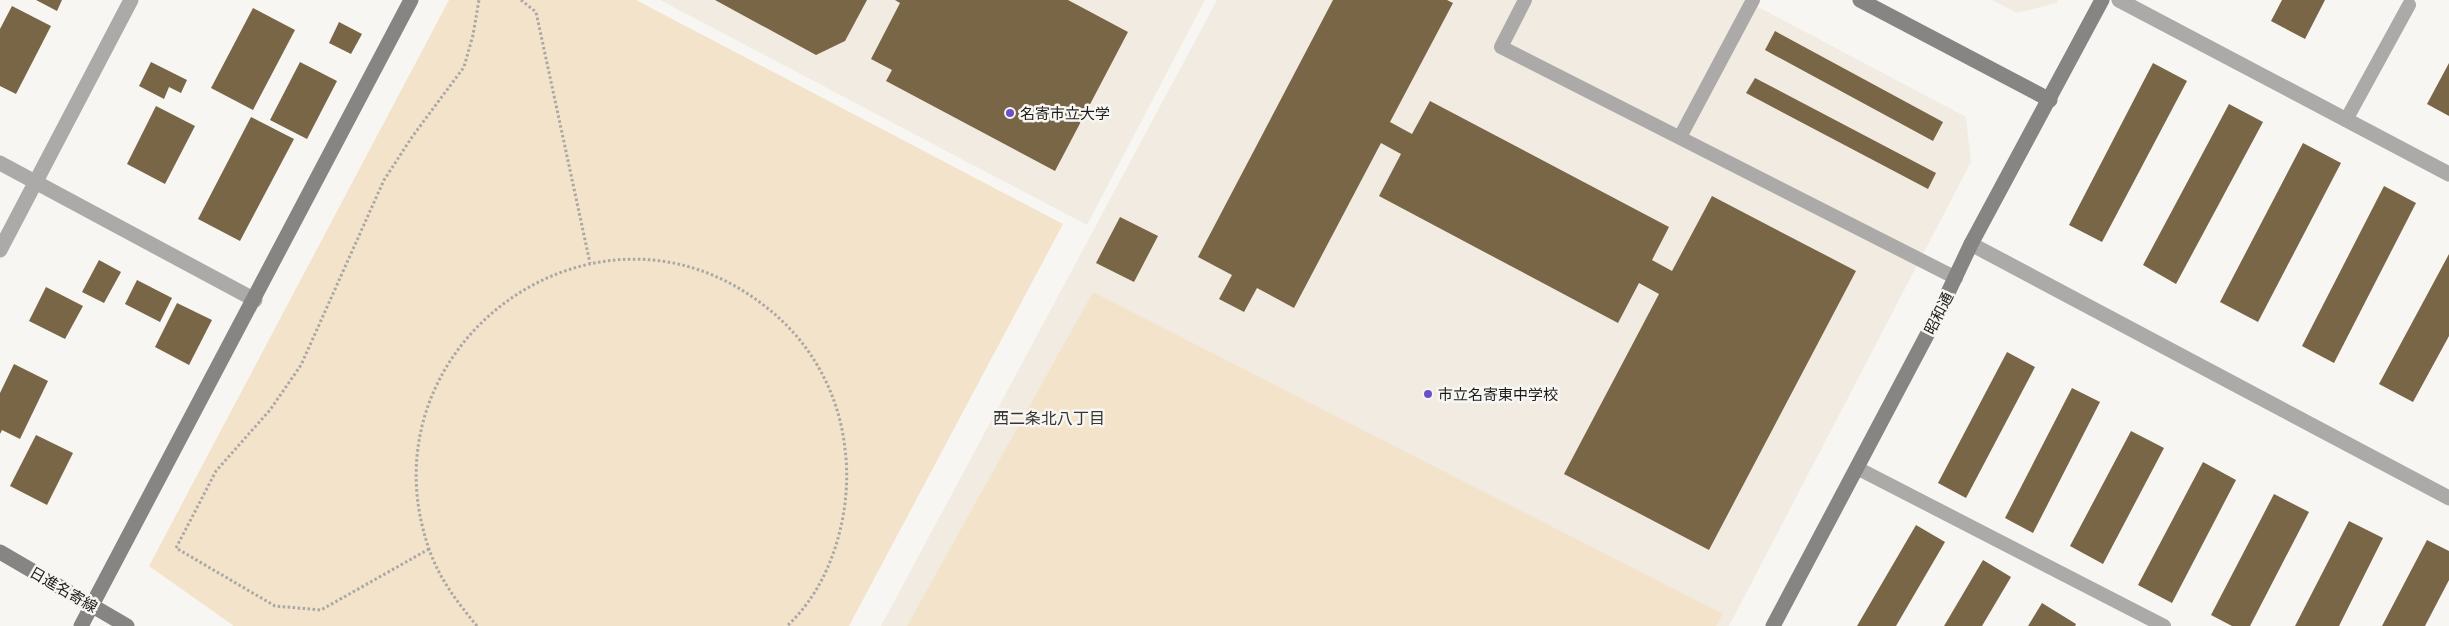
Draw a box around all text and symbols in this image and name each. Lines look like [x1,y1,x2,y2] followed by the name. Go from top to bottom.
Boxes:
[1020,104,1110,122] place label: 名寄市立大学
[1004,107,1016,119] marker: 名寄市立大学
[1920,289,1956,337] street label: 昭和通
[1438,385,1558,403] place label: 市立名寄東中学校
[1422,388,1434,400] marker: 市立名寄東中学校
[993,408,1105,428] district label: 西二条北八丁目
[27,562,101,616] street label: 日進名寄線

